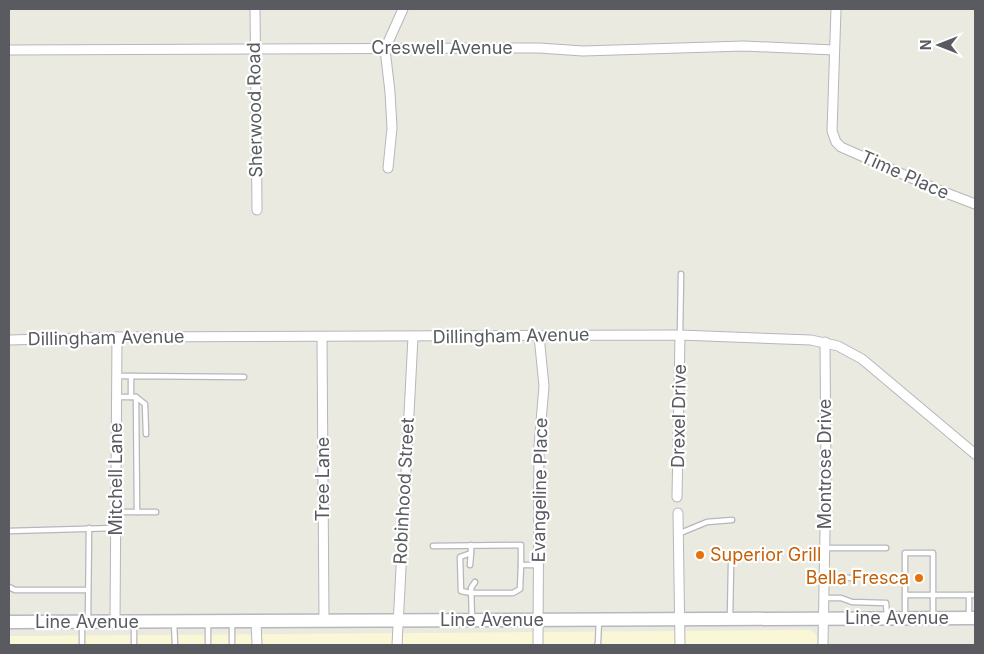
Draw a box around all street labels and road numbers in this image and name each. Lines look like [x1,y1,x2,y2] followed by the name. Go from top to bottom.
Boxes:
[371,37,513,58] street label: Creswell Avenue
[243,42,266,178] street label: Sherwood Road
[858,146,952,203] street label: Time Place
[432,324,590,347] street label: Dillingham Avenue
[27,326,185,349] street label: Dillingham Avenue
[667,364,690,468] street label: Drexel Drive
[814,399,835,529] street label: Montrose Drive
[389,417,418,565] street label: Robinhood Street
[528,417,551,563] street label: Evangeline Place
[105,423,126,535] street label: Mitchell Lane
[312,437,333,521] street label: Tree Lane
[845,607,949,628] street label: Line Avenue
[440,609,544,630] street label: Line Avenue
[35,611,139,632] street label: Line Avenue

